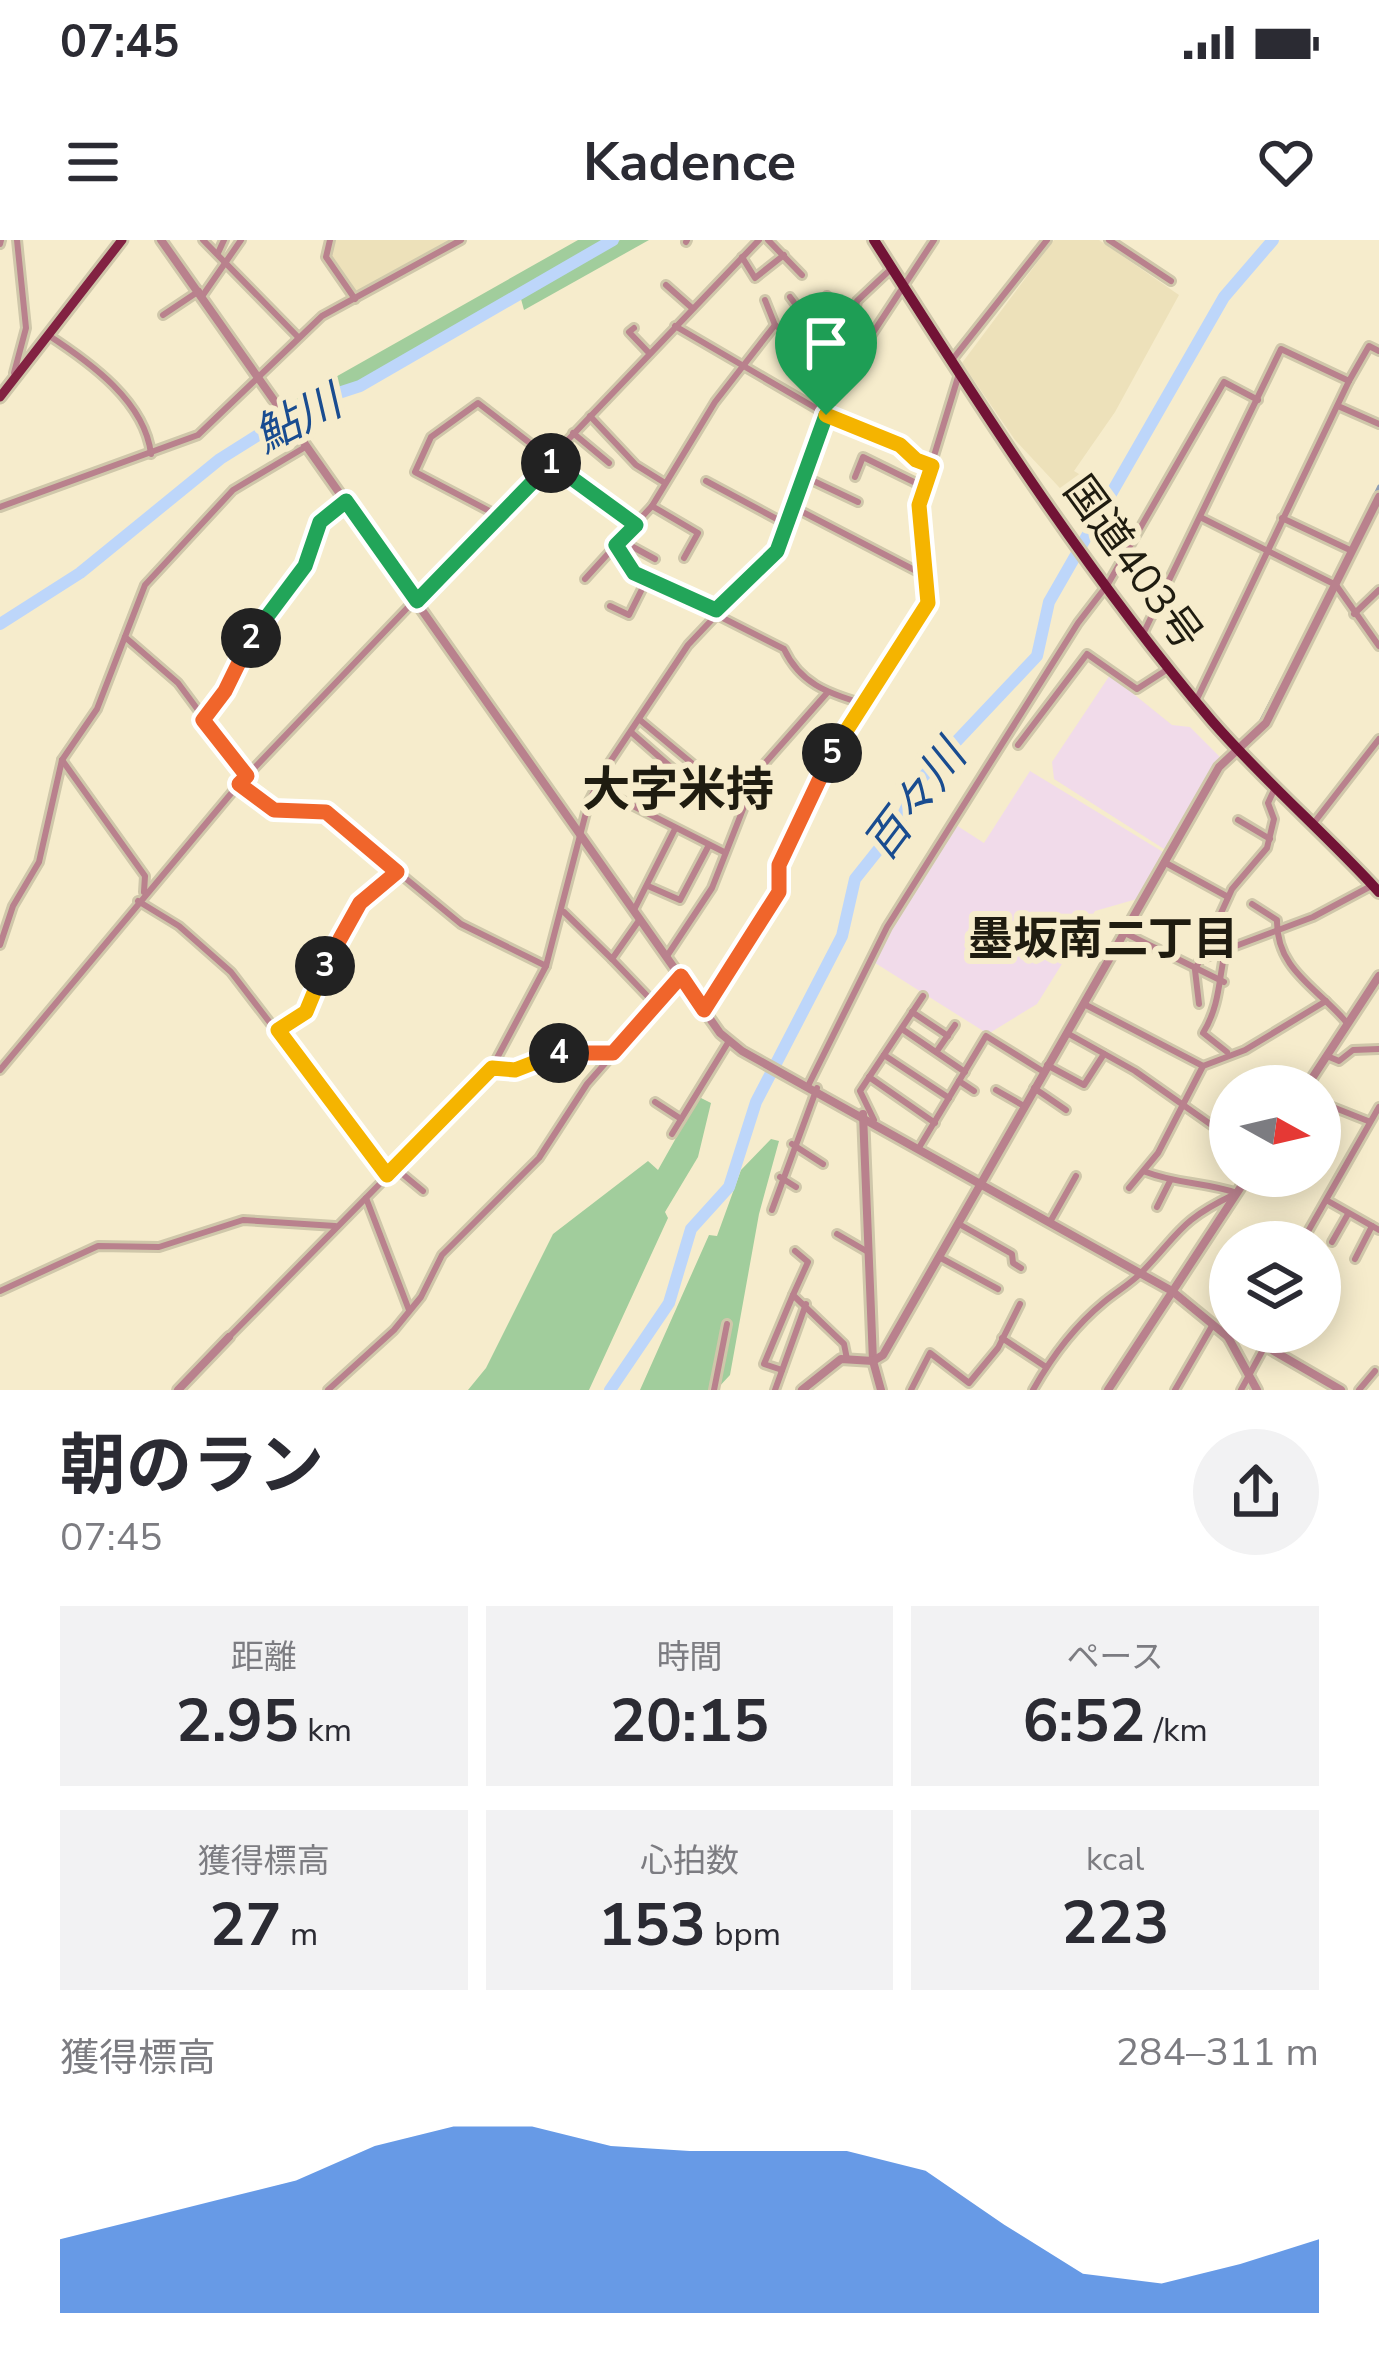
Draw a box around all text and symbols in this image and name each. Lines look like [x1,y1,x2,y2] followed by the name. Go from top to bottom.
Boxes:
[60,12,179,73] text: 07:45
[583,125,796,199] text: Kadence
[60,129,126,195] icon: menu
[1253,129,1319,195] icon: heart
[775,292,877,415] pin
[793,310,859,376] icon: arrive
[244,370,355,467] water label: 鮎川
[521,433,581,493] pin: 1
[541,440,561,485] text: 1
[1050,465,1215,661] street label: 国道403号
[221,608,281,668] pin: 2
[241,615,261,660] text: 2
[802,723,862,783] pin: 5
[850,725,983,873] water label: 百々川
[822,730,842,775] text: 5
[582,757,774,823] district label: 大字米持
[968,909,1238,970] district label: 墨坂南二丁目
[295,936,355,996] pin: 3
[315,943,335,988] text: 3
[529,1023,589,1083] pin: 4
[549,1030,569,1075] text: 4
[1209,1065,1341,1197] north arrow
[1209,1065,1341,1353] map controls
[1209,1221,1341,1353] button: layers
[60,1421,324,1511] text: 朝のラン
[1193,1429,1319,1555] button: share
[60,1511,163,1564] text: 07:45
[231,1635,297,1680] text: 距離
[656,1635,722,1680] text: 時間
[1066,1635,1164,1680] text: ペース
[176,1680,299,1762] text: 2.95
[610,1680,769,1762] text: 20:15
[1022,1680,1145,1762] text: 6:52
[299,1708,352,1753] text: km
[1145,1708,1208,1753] text: /km
[1086,1837,1144,1882] text: kcal
[198,1839,330,1884] text: 獲得標高
[640,1839,739,1884] text: 心拍数
[1061,1882,1169,1964] text: 223
[209,1884,281,1966] text: 27
[598,1884,706,1966] text: 153
[281,1912,318,1957] text: m
[706,1912,781,1957] text: bpm
[1116,2026,1319,2079] text: 284–311 m
[60,2032,216,2085] text: 獲得標高

